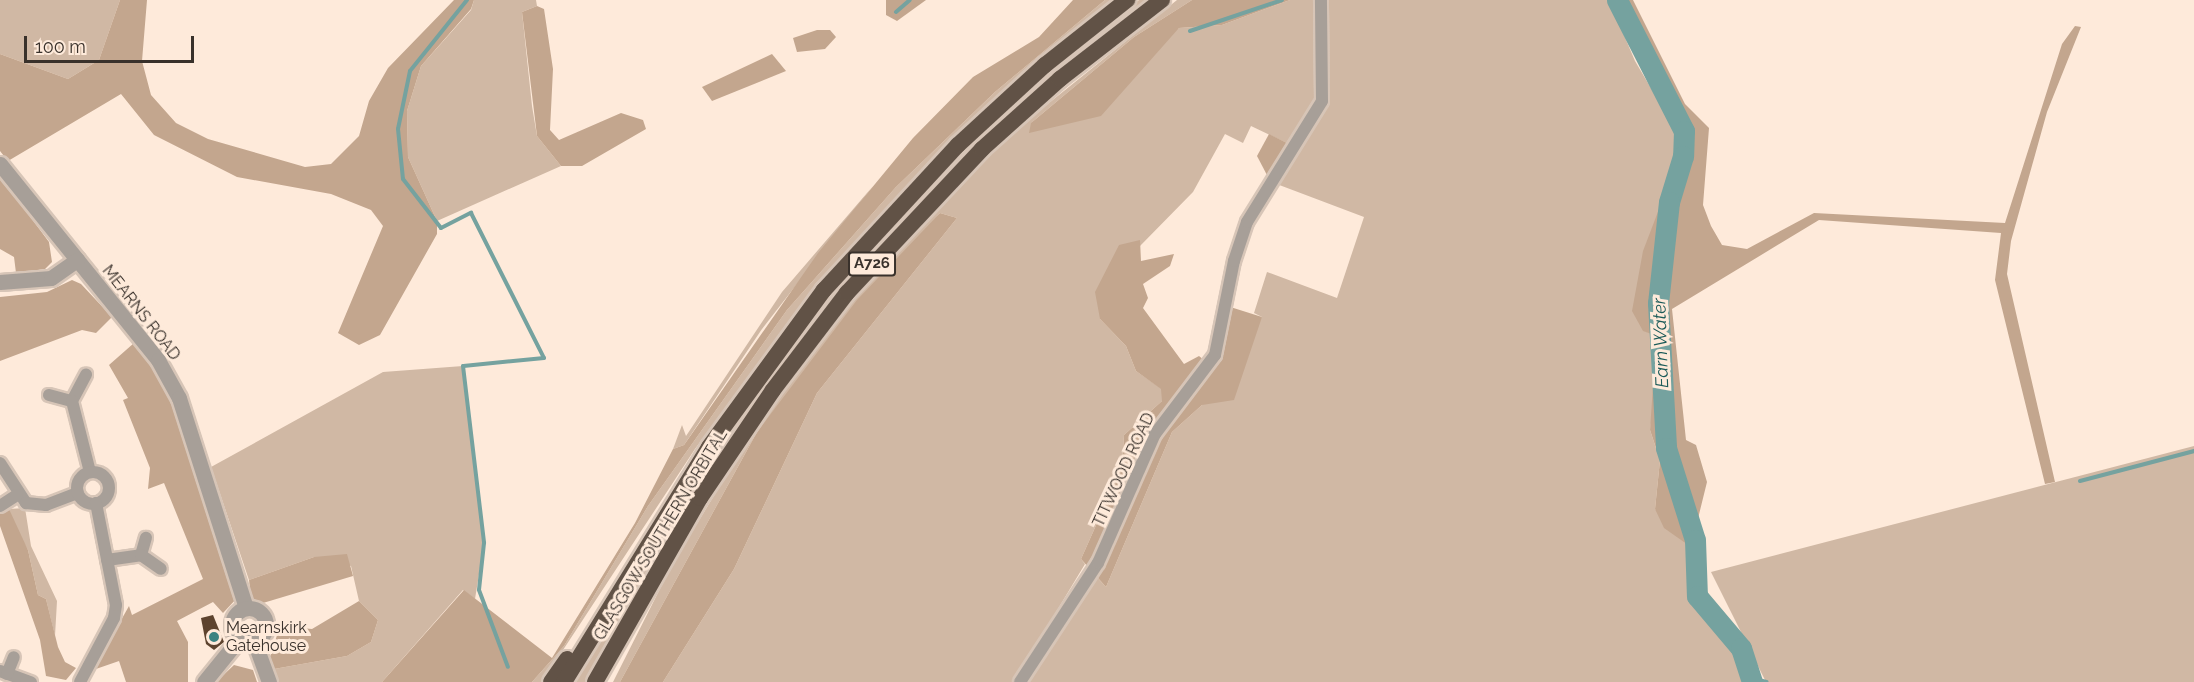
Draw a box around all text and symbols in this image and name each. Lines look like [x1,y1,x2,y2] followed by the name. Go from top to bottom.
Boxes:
[27,24,196,62] scale bar
[35,36,86,57] text: 100 m
[848,252,896,276] road number: A726
[98,262,184,364] street label: MEARNS ROAD
[1649,297,1673,389] water label: Earn Water
[1089,410,1159,530] street label: TITWOOD ROAD
[590,426,732,644] street label: GLASGOW SOUTHERN ORBITAL
[226,618,307,656] place label: Mearnskirk Gatehouse
[207,630,221,644] marker: Mearnskirk Gatehouse

